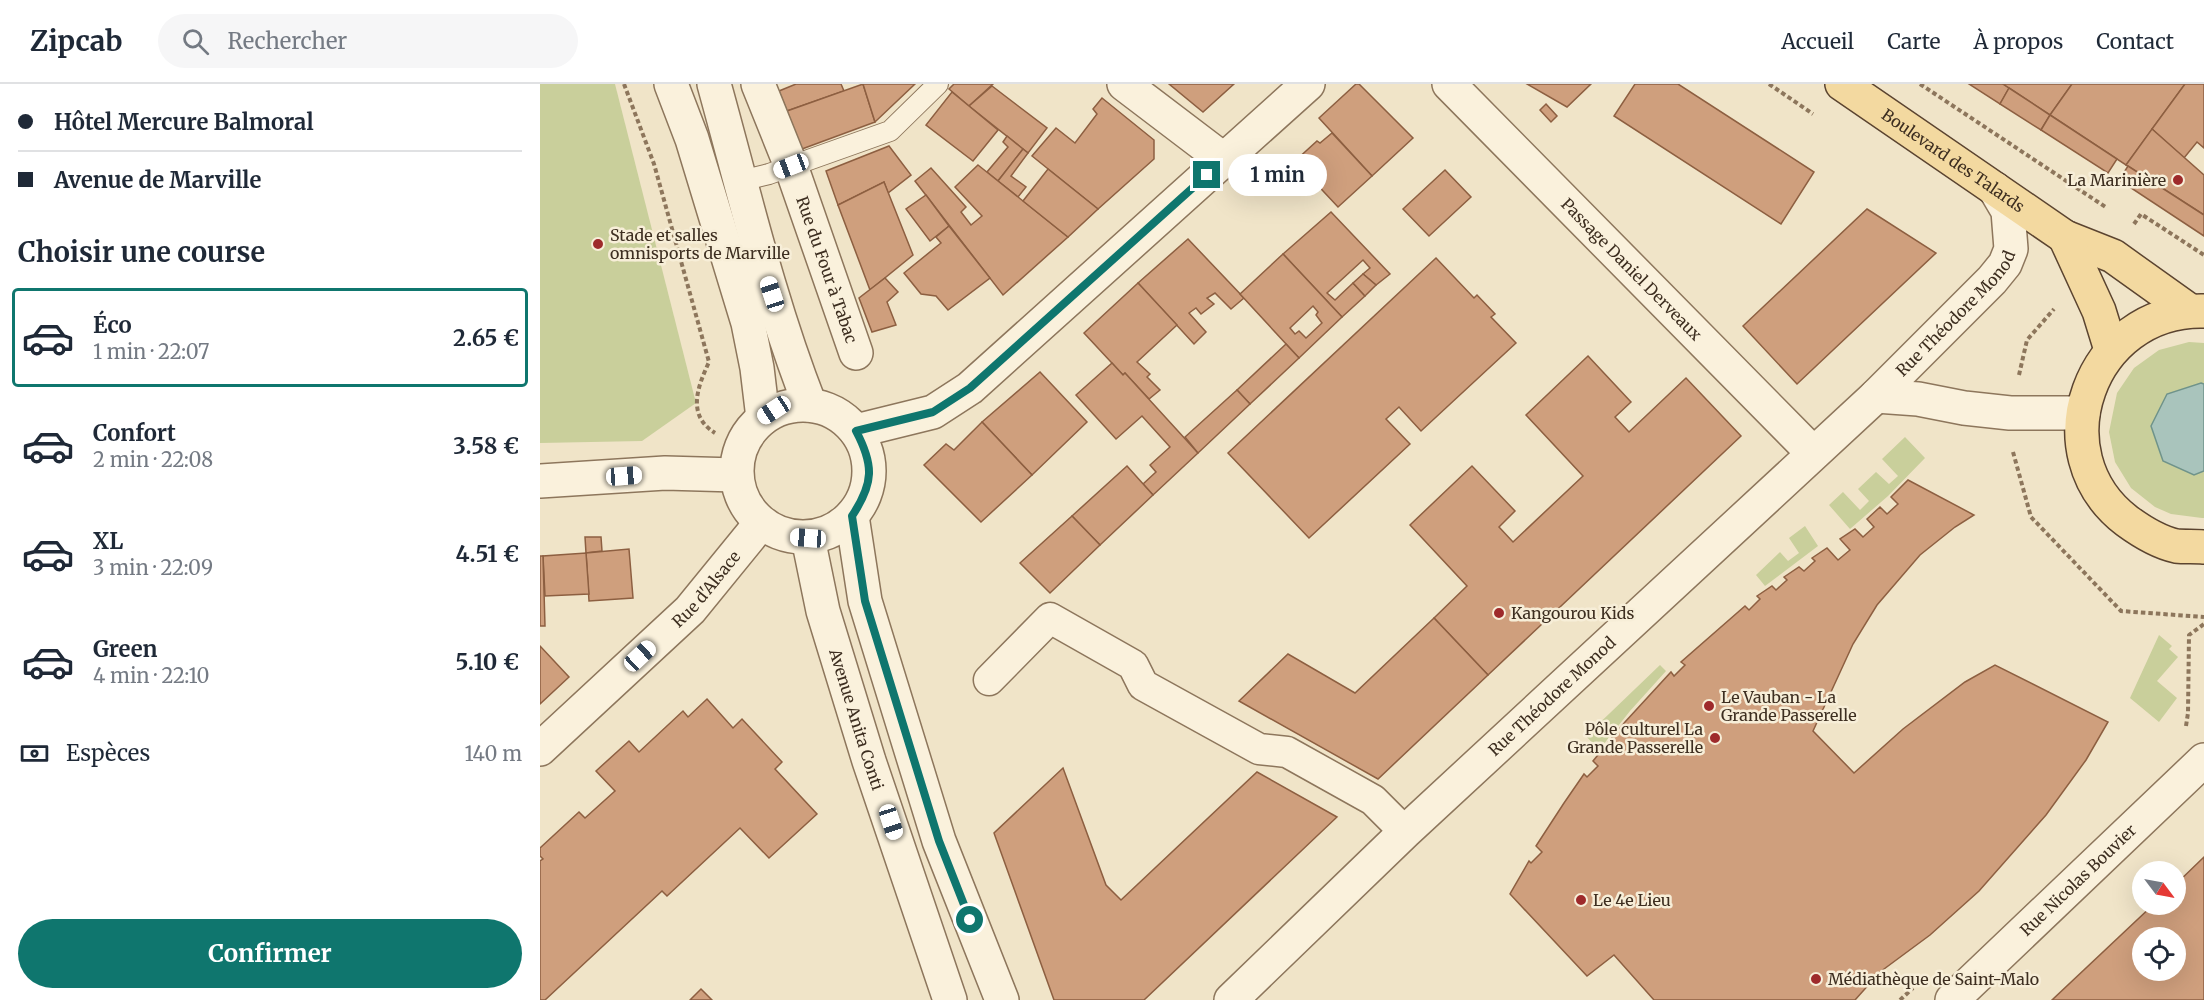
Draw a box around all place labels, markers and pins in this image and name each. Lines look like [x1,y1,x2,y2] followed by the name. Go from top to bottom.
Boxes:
[2067,170,2166,190] place label: La Marinière
[2171,173,2185,187] marker: La Marinière
[610,225,790,263] place label: Stade et salles omnisports de Marville
[591,237,605,251] marker: Stade et salles omnisports de Marville
[1511,603,1635,623] place label: Kangourou Kids
[1492,606,1506,620] marker: Kangourou Kids
[1721,687,1857,725] place label: Le Vauban - La Grande Passerelle
[1702,699,1716,713] marker: Le Vauban - La Grande Passerelle
[1567,719,1703,757] place label: Pôle culturel La Grande Passerelle
[1708,731,1722,745] marker: Pôle culturel La Grande Passerelle
[1593,890,1671,910] place label: Le 4e Lieu
[1574,893,1588,907] marker: Le 4e Lieu
[1828,969,2039,989] place label: Médiathèque de Saint-Malo
[1809,972,1823,986] marker: Médiathèque de Saint-Malo

